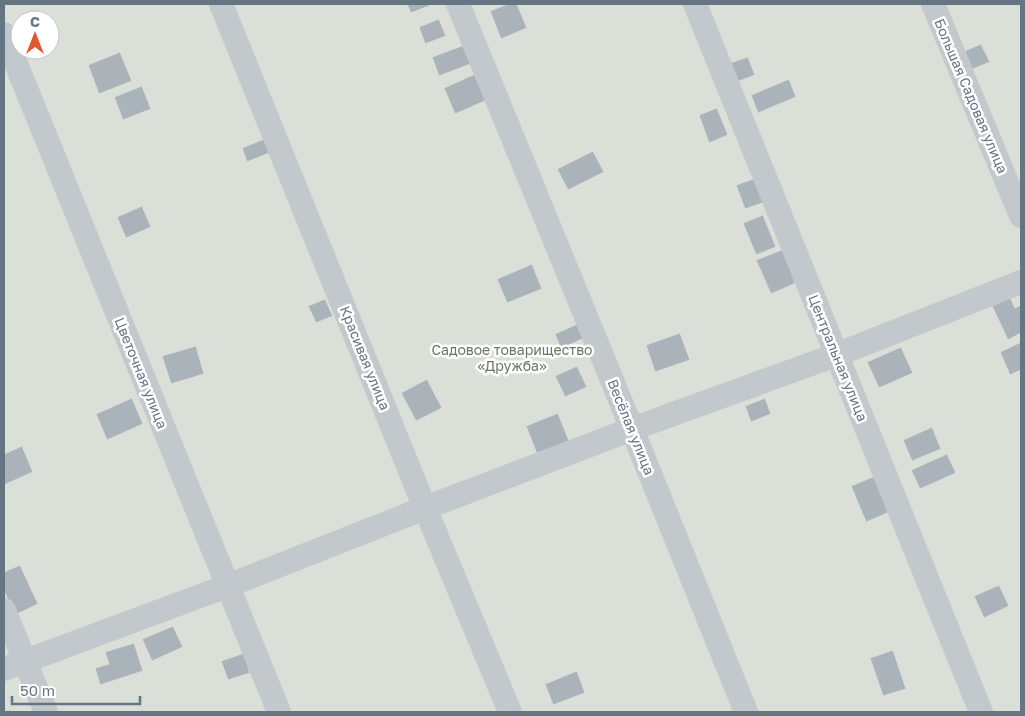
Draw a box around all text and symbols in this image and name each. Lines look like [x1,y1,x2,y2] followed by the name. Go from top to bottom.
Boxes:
[10,10,60,60] north arrow
[30,13,40,30] text: С
[931,16,1012,176] street label: Большая Садовая улица
[805,292,872,424] street label: Центральная улица
[337,303,394,412] street label: Красивая улица
[111,315,172,431] street label: Цветочная улица
[432,341,593,374] park label: Садовое товарищество «Дружба»
[605,376,658,477] street label: Весёлая улица
[12,674,140,706] scale bar
[20,681,55,699] text: 50 m

